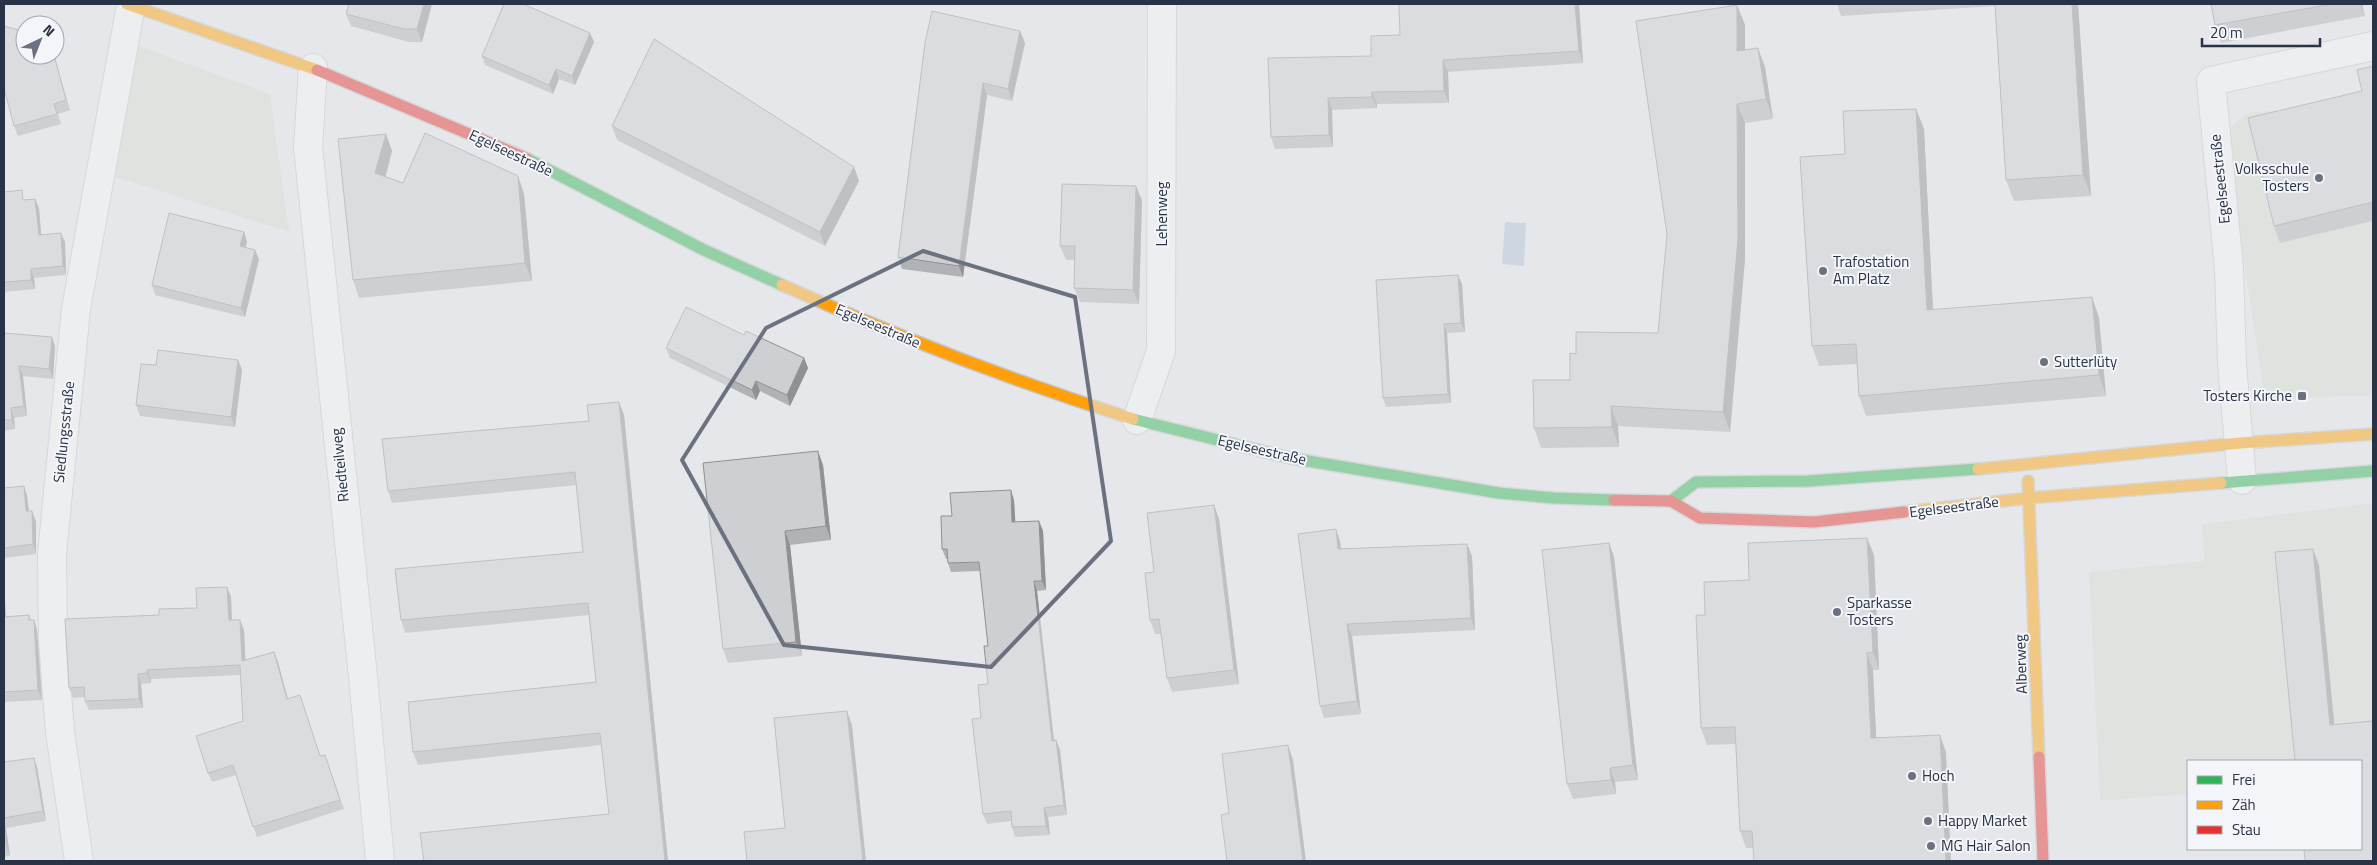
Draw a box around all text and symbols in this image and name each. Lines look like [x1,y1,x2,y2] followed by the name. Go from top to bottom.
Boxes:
[15,15,65,65] north arrow
[2202,15,2320,47] scale bar
[38,19,60,41] text: N
[2210,21,2243,44] text: 20 m
[466,123,557,182] street label: Egelseestraße
[2203,133,2236,225] street label: Egelseestraße
[2235,157,2309,197] place label: Volksschule Tosters
[2313,172,2325,184] marker: Volksschule Tosters
[1150,181,1173,246] street label: Lehenweg
[1833,250,1909,290] place label: Trafostation Am Platz
[1817,265,1829,277] marker: Trafostation Am Platz
[832,297,924,354] street label: Egelseestraße
[2054,350,2117,373] place label: Sutterlüty
[2038,356,2050,368] marker: Sutterlüty
[47,380,80,484] street label: Siedlungsstraße
[2203,384,2292,407] place label: Tosters Kirche
[2296,390,2308,402] marker: Tosters Kirche
[324,427,355,503] street label: Riedteilweg
[1216,428,1309,471] street label: Egelseestraße
[1908,490,2000,523] street label: Egelseestraße
[1847,591,1912,631] place label: Sparkasse Tosters
[1831,606,1843,618] marker: Sparkasse Tosters
[2008,633,2033,694] street label: Alberweg
[2187,760,2362,850] legend
[1922,764,1955,787] place label: Hoch
[2232,768,2255,791] text: Frei
[1906,770,1918,782] marker: Hoch
[2232,793,2256,816] text: Zäh
[1938,809,2028,832] place label: Happy Market
[1922,815,1934,827] marker: Happy Market
[2232,818,2261,841] text: Stau
[1941,834,2031,857] place label: MG Hair Salon
[1925,840,1937,852] marker: MG Hair Salon

